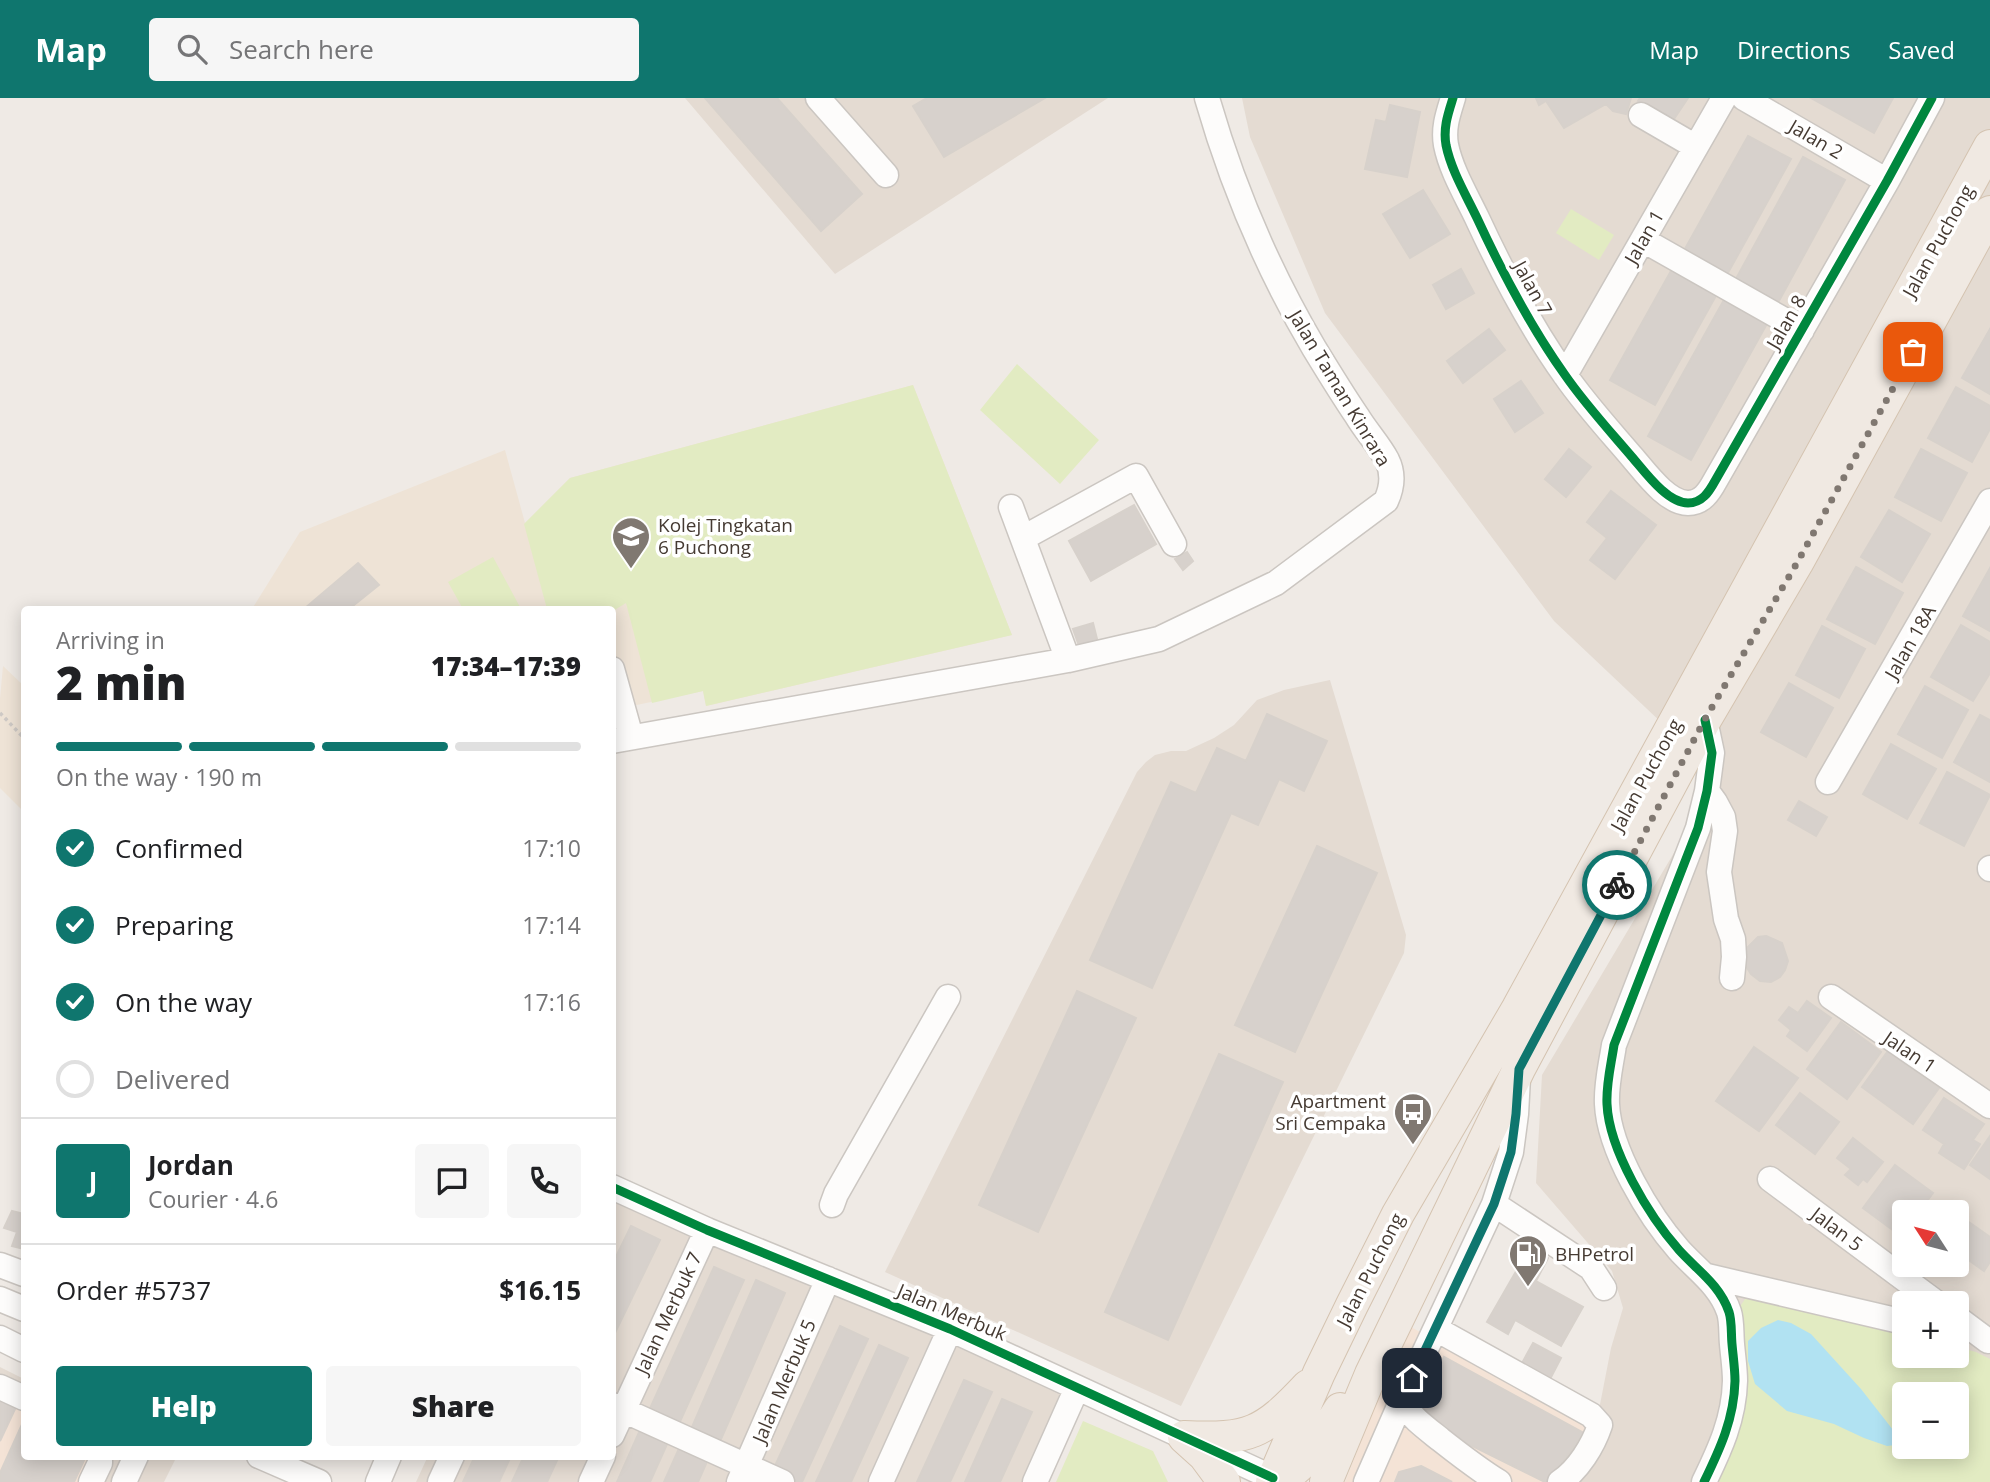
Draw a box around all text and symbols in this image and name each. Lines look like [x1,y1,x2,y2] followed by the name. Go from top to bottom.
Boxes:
[149,18,639,81] search box
[35,27,107,72] text: Map
[173,30,211,68] icon: search
[229,31,374,67] text: Search here
[1649,33,1699,66] text: Map
[1737,33,1850,66] text: Directions
[1888,33,1955,66] text: Saved
[1782,112,1848,165] street label: Jalan 2
[1895,180,1980,304] street label: Jalan Puchong
[1617,205,1670,271] street label: Jalan 1
[1506,254,1559,320] street label: Jalan 7
[1759,290,1812,356] street label: Jalan 8
[1282,303,1397,471] street label: Jalan Taman Kinrara
[1883,322,1943,382] pin
[1894,333,1932,371] icon: bag
[658,512,793,560] place label: Kolej Tingkatan 6 Puchong
[610,515,652,570] school or university icon: Kolej Tingkatan 6 Puchong
[1877,600,1942,685] street label: Jalan 18A
[56,624,165,656] text: Arriving in
[431,648,581,684] text: 17:34–17:39
[56,651,187,713] text: 2 min
[1603,714,1688,838] street label: Jalan Puchong
[56,761,262,793] text: On the way · 190 m
[56,829,94,867] icon: check
[115,830,243,866] text: Confirmed
[522,832,581,864] text: 17:10
[1582,850,1652,920] courier
[1598,866,1636,904] icon: bike
[56,906,94,944] icon: check
[115,907,233,943] text: Preparing
[522,909,581,941] text: 17:14
[56,983,94,1021] icon: check
[115,984,252,1020] text: On the way
[522,986,581,1018] text: 17:16
[1877,1024,1942,1079] street label: Jalan 1
[115,1061,230,1097] text: Delivered
[1275,1088,1386,1136] place label: Apartment Sri Cempaka
[1392,1091,1434,1146] bus stop icon: Apartment Sri Cempaka
[415,1144,489,1218] button: chat
[507,1144,581,1218] button: phone
[148,1147,234,1183] text: Jordan
[89,1163,97,1199] text: J
[148,1183,278,1215] text: Courier · 4.6
[1804,1200,1868,1257] street label: Jalan 5
[1892,1200,1969,1278] north arrow
[1892,1200,1969,1459] map controls
[1329,1208,1410,1333] street label: Jalan Puchong
[1507,1233,1549,1288] fuel station icon: BHPetrol
[1555,1241,1634,1267] place label: BHPetrol
[627,1248,708,1380] street label: Jalan Merbuk 7
[56,1272,211,1308] text: Order #5737
[499,1272,581,1308] text: $16.15
[892,1277,1011,1347] street label: Jalan Merbuk
[1892,1291,1969,1368] button: +
[745,1315,822,1449] street label: Jalan Merbuk 5
[1382,1348,1442,1408] pin
[1393,1359,1431,1397] icon: home
[56,1366,312,1446] button: Help
[326,1366,581,1446] button: Share
[1892,1382,1969,1459] button: −

